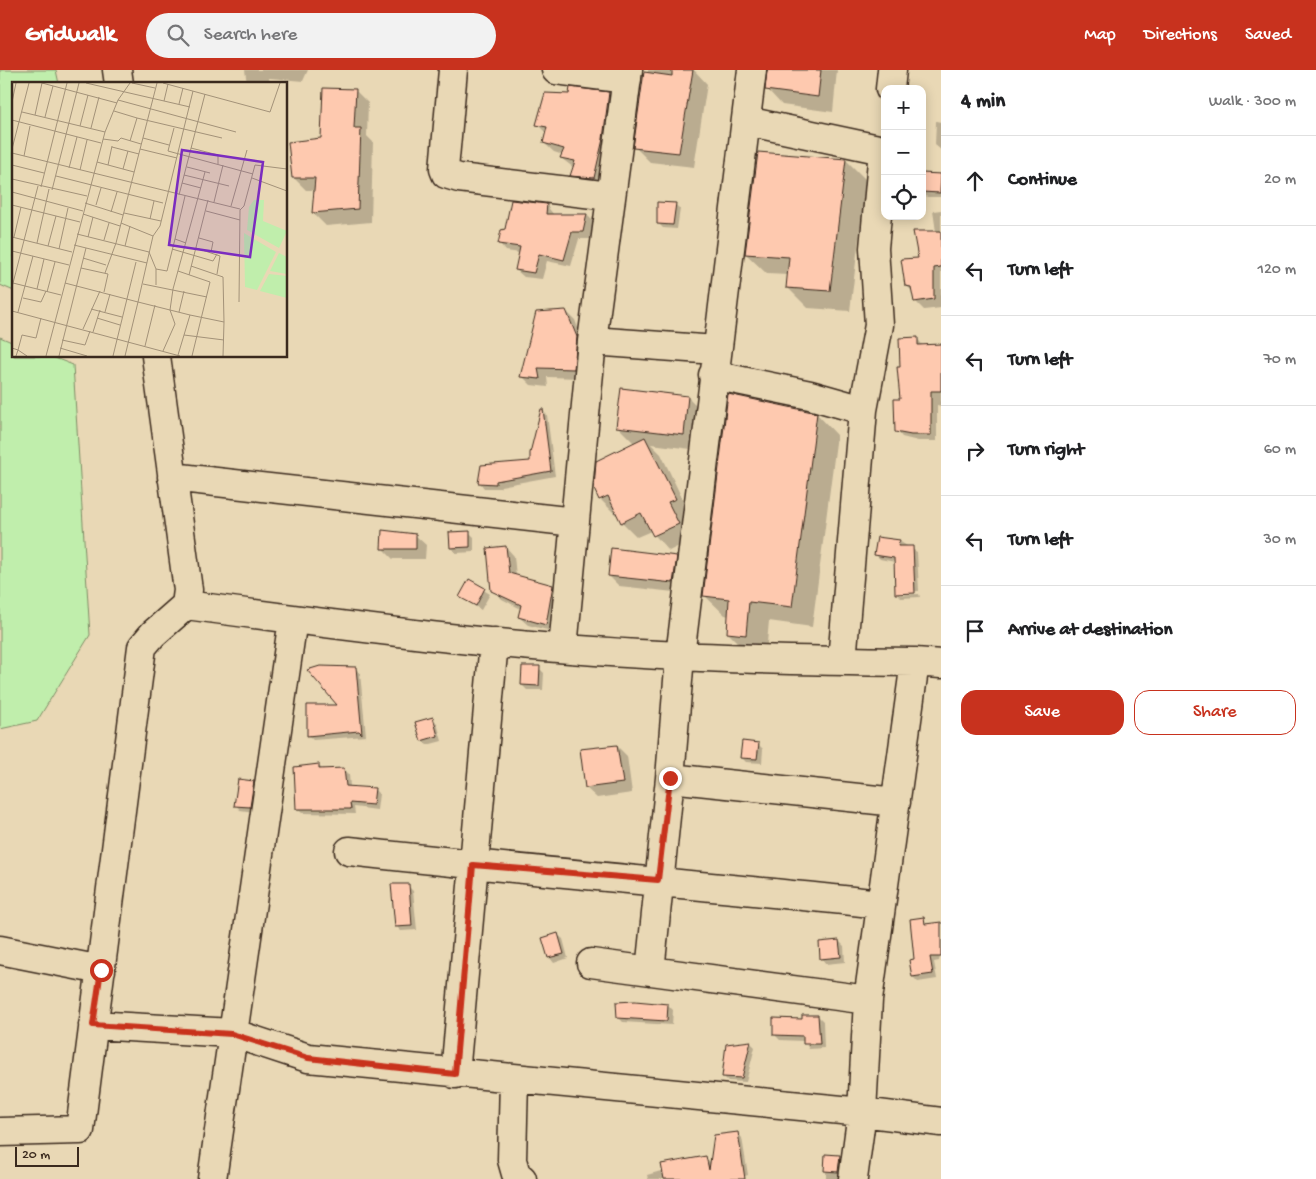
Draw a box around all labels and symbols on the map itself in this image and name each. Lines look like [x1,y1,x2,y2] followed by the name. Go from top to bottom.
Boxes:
[12,82,288,358] inset map
[659,767,682,790] route end
[90,959,113,982] route start
[15,1144,79,1167] scale bar

